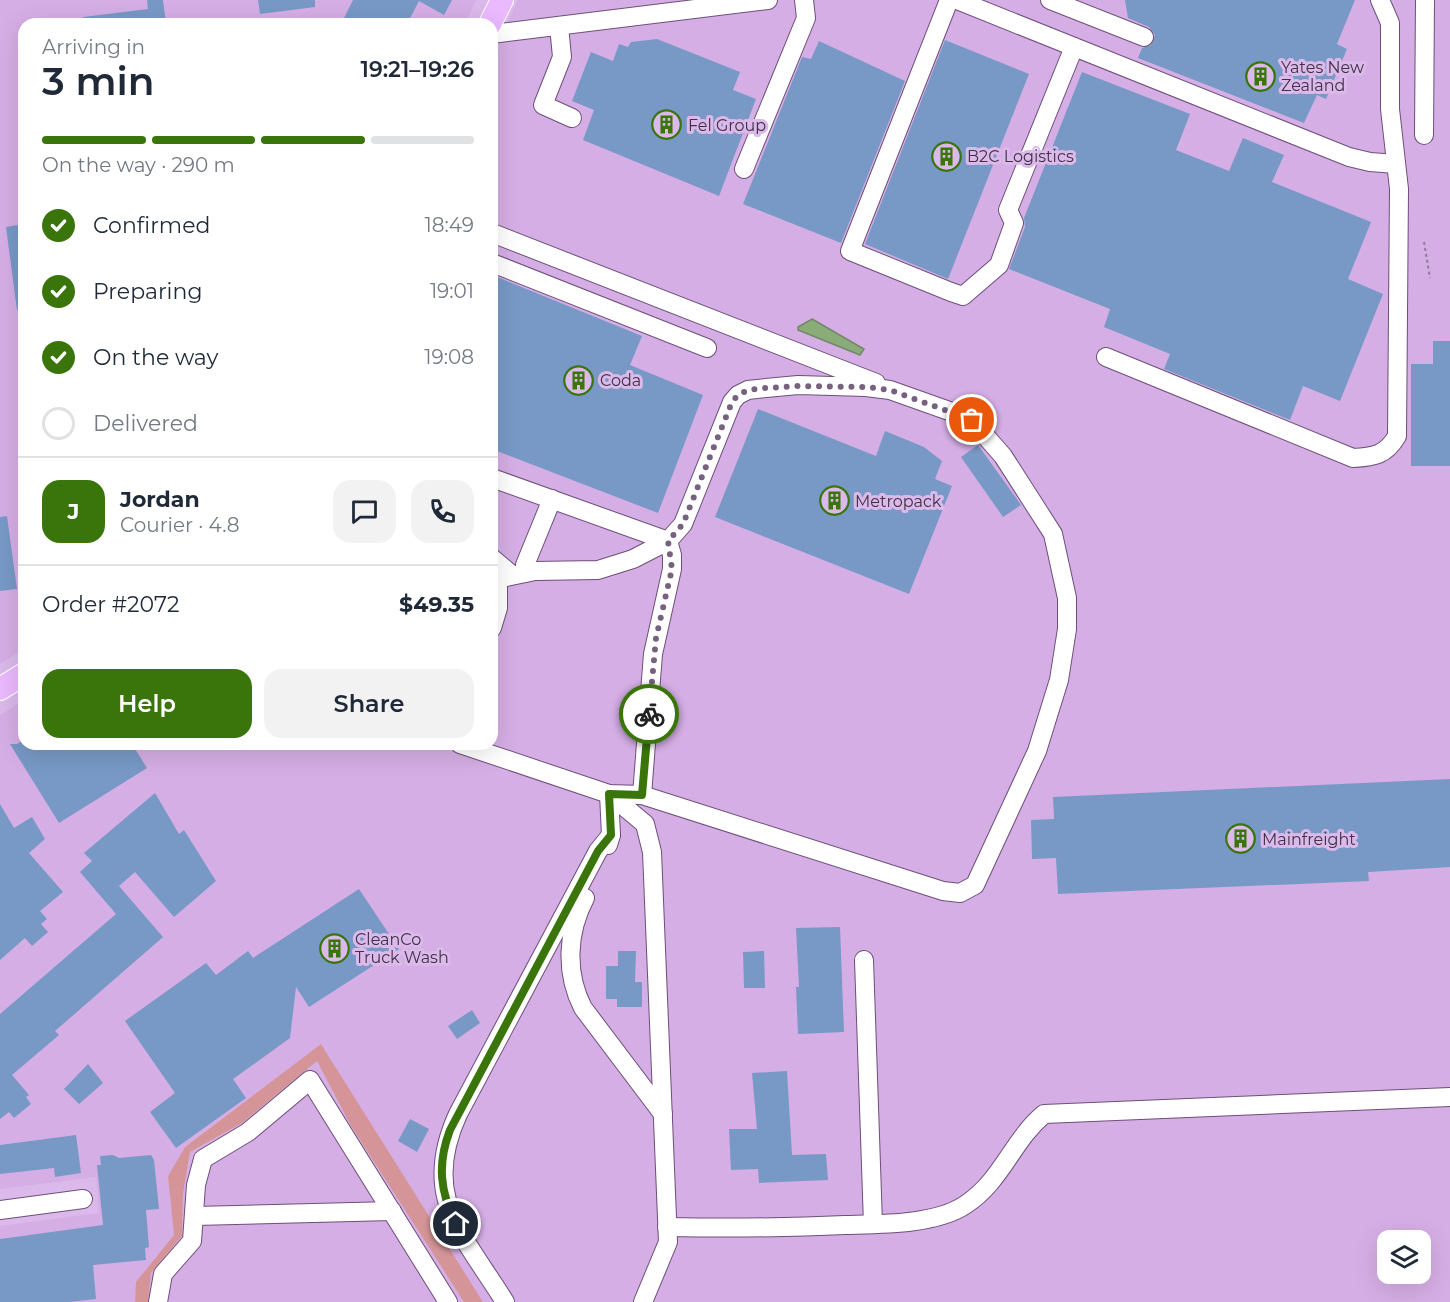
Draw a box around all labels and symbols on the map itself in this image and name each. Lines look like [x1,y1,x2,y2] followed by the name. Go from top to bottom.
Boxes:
[1281,58,1364,95] place label: Yates New Zealand
[1244,60,1276,92] building icon: Yates New Zealand
[651,109,683,141] building icon: Fel Group
[688,116,766,135] place label: Fel Group
[930,140,962,172] building icon: B2C Logistics
[967,147,1074,166] place label: B2C Logistics
[563,364,595,396] building icon: Coda
[600,371,641,390] place label: Coda
[946,394,997,445] pin
[818,485,850,517] building icon: Metropack
[855,492,942,511] place label: Metropack
[619,684,679,744] courier
[1225,823,1257,855] building icon: Mainfreight
[1262,830,1356,849] place label: Mainfreight
[355,930,449,967] place label: CleanCo Truck Wash
[318,932,350,964] building icon: CleanCo Truck Wash
[430,1198,481,1249] pin

